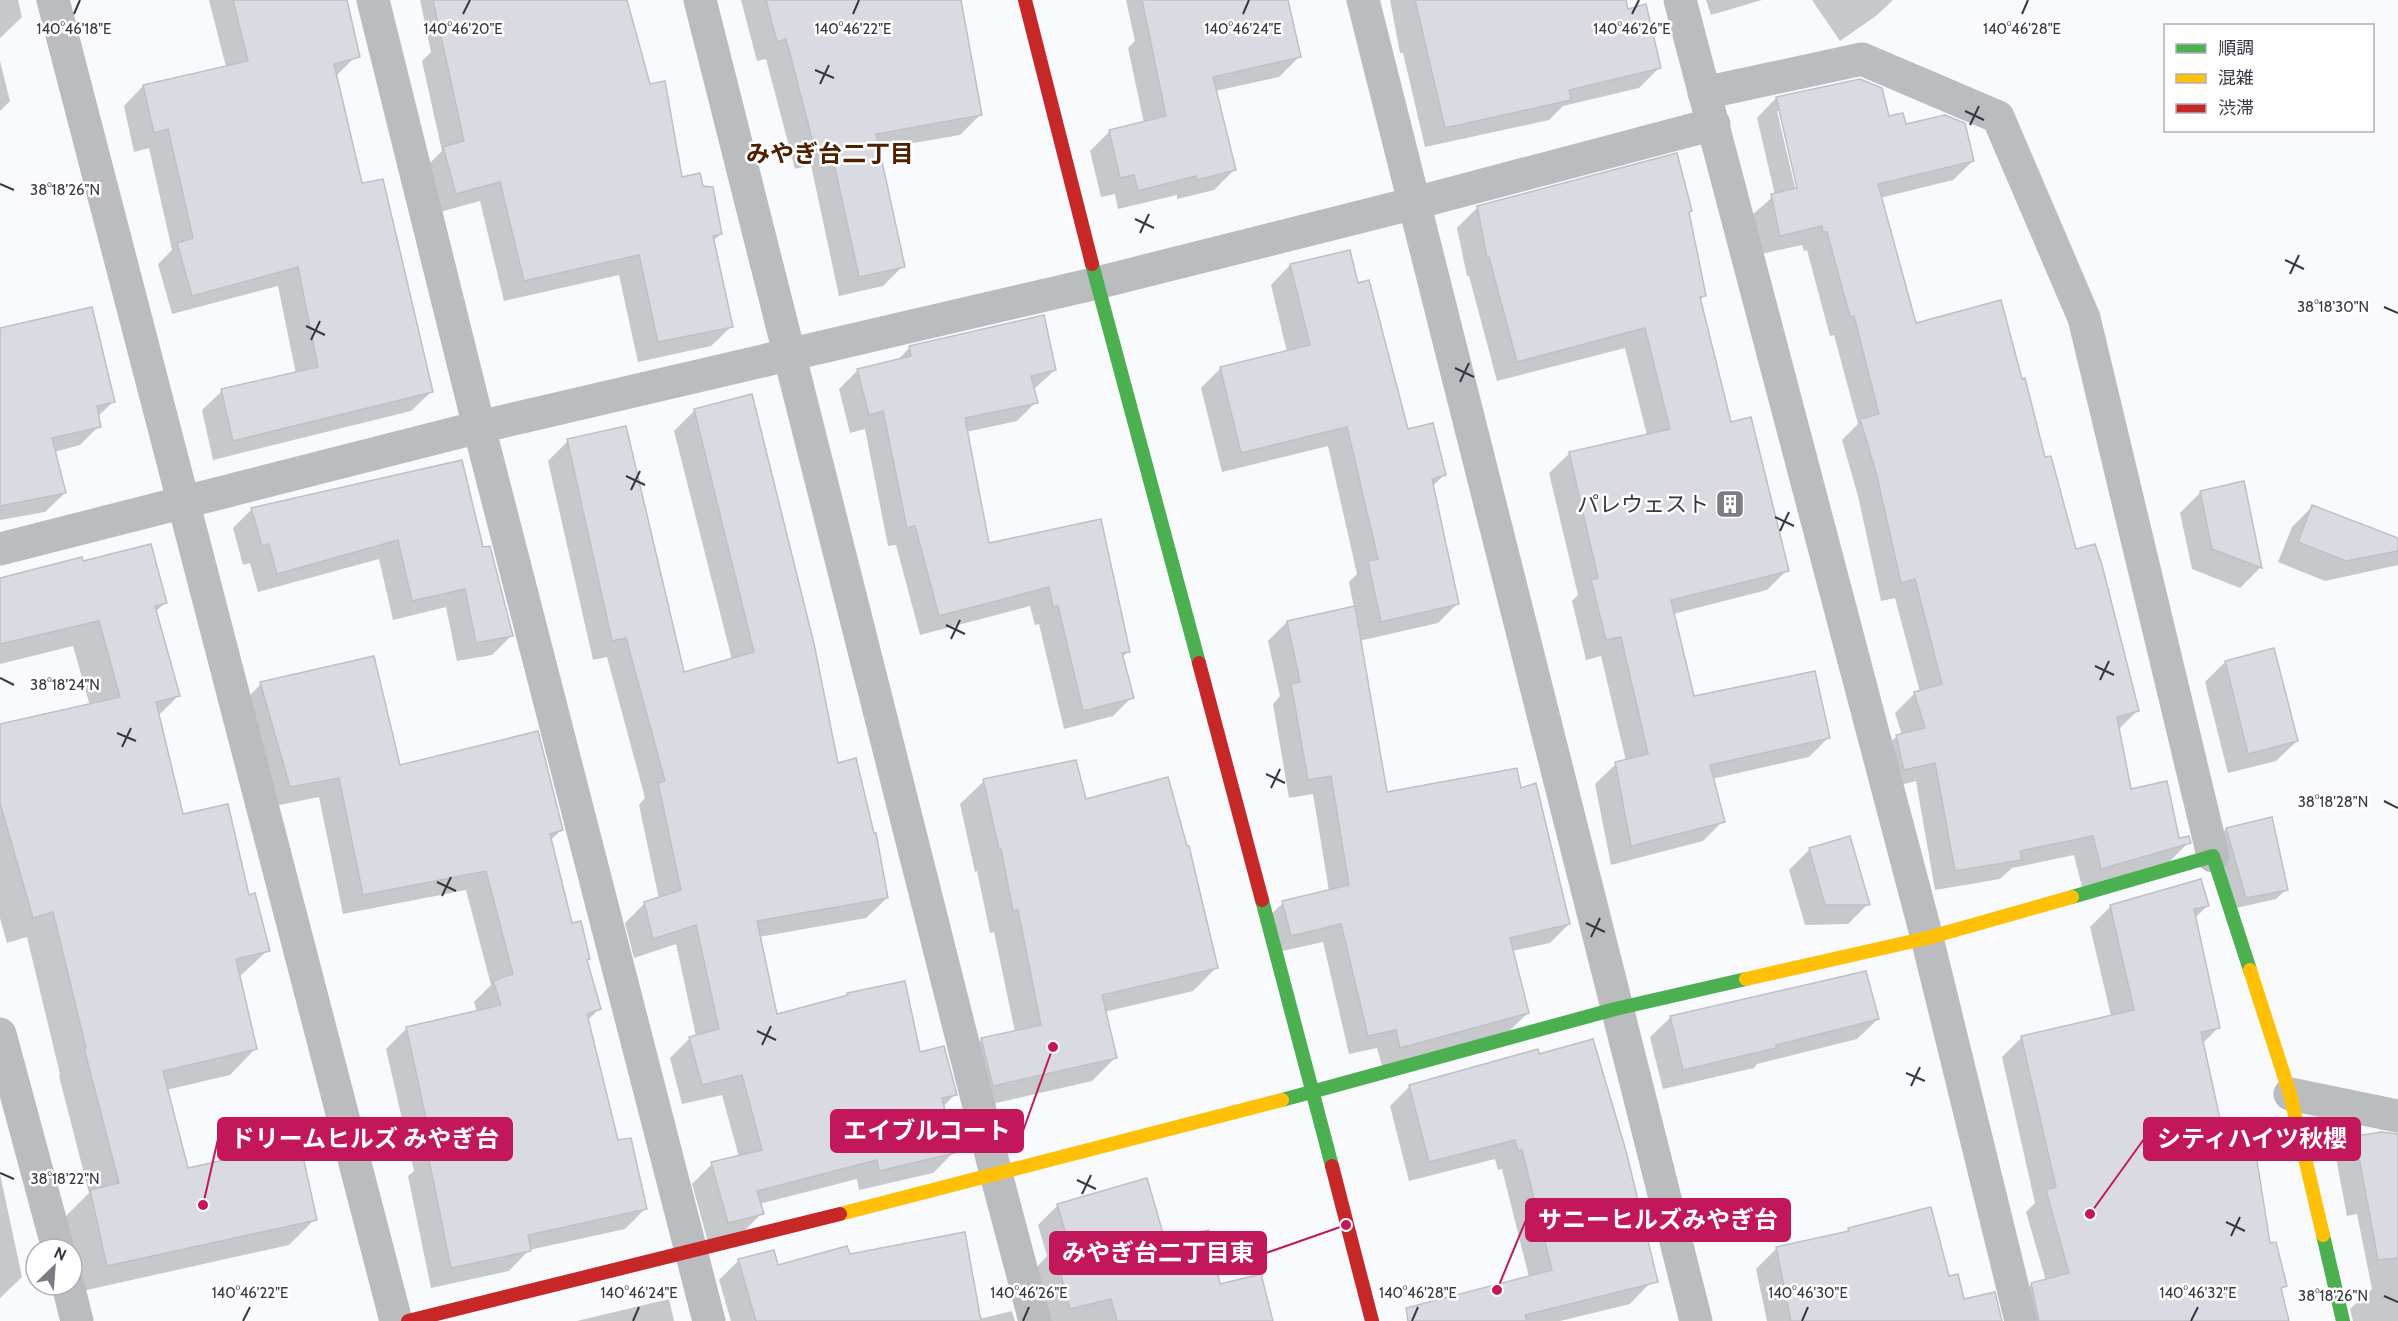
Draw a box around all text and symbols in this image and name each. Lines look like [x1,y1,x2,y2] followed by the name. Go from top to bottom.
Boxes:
[37,20,111,38] text: 140°46'18"E
[423,20,503,38] text: 140°46'20"E
[815,20,891,38] text: 140°46'22"E
[1204,20,1282,38] text: 140°46'24"E
[1593,20,1671,38] text: 140°46'26"E
[1983,20,2061,38] text: 140°46'28"E
[2164,24,2374,132] legend
[2218,37,2254,59] text: 順調
[2218,67,2254,89] text: 混雑
[2218,97,2254,119] text: 渋滞
[746,139,914,168] district label: みやぎ台二丁目
[30,181,100,199] text: 38°18'26"N
[2297,298,2369,316] text: 38°18'30"N
[1714,488,1746,520] building icon: パレウェスト
[1577,491,1709,518] place label: パレウェスト
[30,676,100,694] text: 38°18'24"N
[2298,793,2368,811] text: 38°18'28"N
[831,1110,1023,1152] callout: エイブルコート
[843,1116,1011,1145] text: エイブルコート
[218,1118,512,1160] callout: ドリームヒルズ みやぎ台
[2144,1118,2360,1160] callout: シティハイツ秋櫻
[231,1124,499,1153] text: ドリームヒルズ みやぎ台
[2157,1124,2347,1153] text: シティハイツ秋櫻
[30,1170,100,1188] text: 38°18'22"N
[1526,1199,1790,1241] callout: サニーヒルズみやぎ台
[1538,1205,1778,1234] text: サニーヒルズみやぎ台
[1050,1232,1266,1274] callout: みやぎ台二丁目東
[24,1237,84,1297] north arrow
[1062,1238,1254,1267] text: みやぎ台二丁目東
[51,1243,69,1265] text: N
[212,1284,288,1302] text: 140°46'22"E
[600,1284,678,1302] text: 140°46'24"E
[990,1284,1068,1302] text: 140°46'26"E
[1379,1284,1457,1302] text: 140°46'28"E
[1768,1284,1848,1302] text: 140°46'30"E
[2160,1284,2236,1302] text: 140°46'32"E
[2298,1287,2368,1305] text: 38°18'26"N

